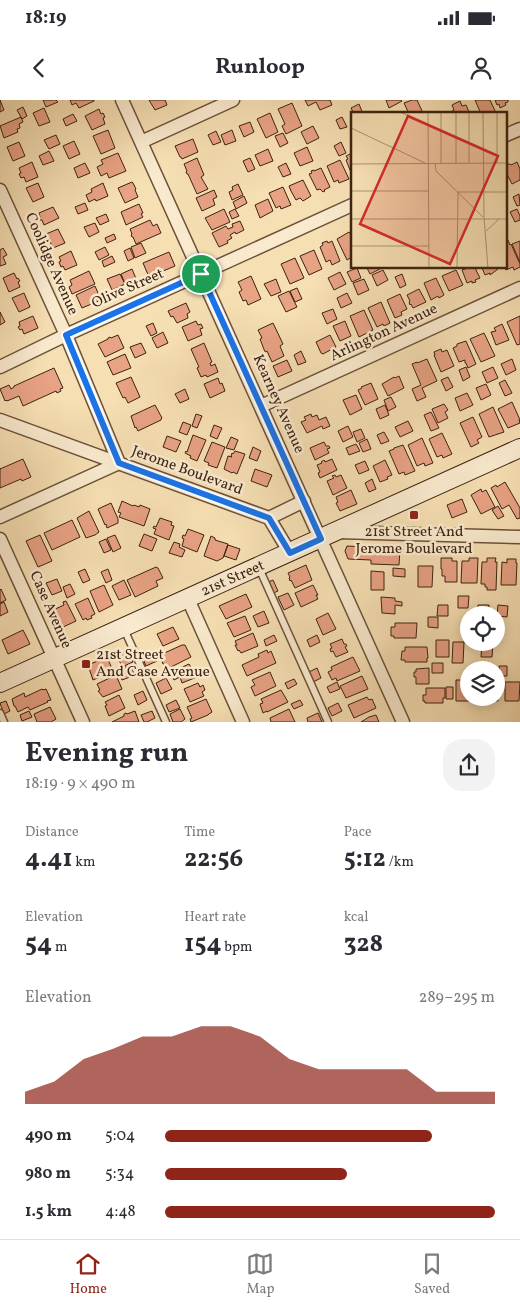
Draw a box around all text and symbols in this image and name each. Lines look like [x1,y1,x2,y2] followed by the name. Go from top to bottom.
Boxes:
[25,5,67,31] text: 18:19
[215,52,305,83] text: Runloop
[25,54,53,82] icon: back
[467,54,495,82] icon: person
[351,112,508,269] inset map
[19,210,83,318] street label: Coolidge Avenue
[180,253,222,295] pin
[187,260,215,288] icon: arrive
[88,264,168,314] street label: Olive Street
[327,299,441,367] street label: Arlington Avenue
[247,351,309,457] street label: Kearney Avenue
[128,441,246,501] street label: Jerome Boulevard
[408,509,420,521] marker: 21st Street And Jerome Boulevard
[355,522,473,560] place label: 21st Street And Jerome Boulevard
[198,556,268,602] street label: 21st Street
[24,568,76,652] street label: Case Avenue
[460,606,505,706] map controls
[460,606,505,651] button: locate
[96,645,210,683] place label: 21st Street And Case Avenue
[80,658,92,670] marker: 21st Street And Case Avenue
[460,661,505,706] button: layers
[25,734,189,773] text: Evening run
[443,739,495,791] button: share
[25,773,135,795] text: 18:19 · 9 × 490 m
[25,823,79,842] text: Distance
[184,823,215,842] text: Time
[344,823,372,842] text: Pace
[25,842,72,877] text: 4.41
[184,842,243,877] text: 22:56
[344,842,386,877] text: 5:12
[72,853,95,872] text: km
[386,853,414,872] text: /km
[25,908,83,927] text: Elevation
[184,908,246,927] text: Heart rate
[344,908,369,927] text: kcal
[25,927,52,962] text: 54
[184,927,222,962] text: 154
[344,927,383,962] text: 328
[52,938,67,957] text: m
[222,938,252,957] text: bpm
[25,987,92,1009] text: Elevation
[419,987,495,1009] text: 289–295 m
[25,1125,72,1147] text: 490 m
[105,1125,135,1147] text: 5:04
[25,1163,71,1185] text: 980 m
[105,1163,134,1185] text: 5:34
[25,1201,72,1223] text: 1.5 km
[105,1201,136,1223] text: 4:48
[70,1250,107,1299] tab: Home
[246,1250,274,1299] tab: Map
[414,1250,450,1299] tab: Saved

